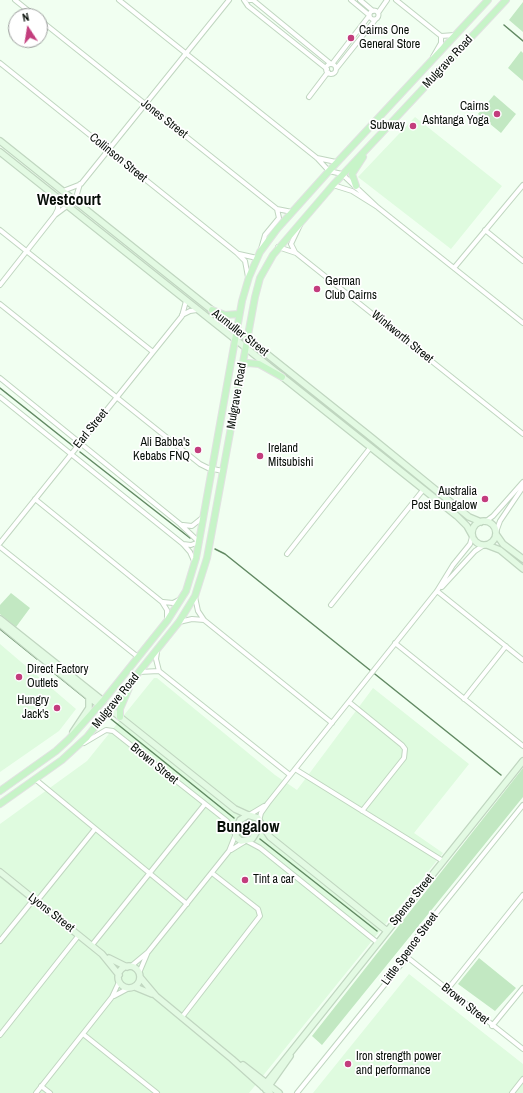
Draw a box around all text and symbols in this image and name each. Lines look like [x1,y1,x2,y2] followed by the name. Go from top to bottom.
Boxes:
[8,8,48,48] north arrow
[21,10,30,25] text: N
[359,24,420,52] place label: Cairns One General Store
[346,33,356,43] marker: Cairns One General Store
[420,33,476,91] street label: Mulgrave Road
[138,96,190,142] street label: Jones Street
[422,100,489,128] place label: Cairns Ashtanga Yoga
[492,109,502,119] marker: Cairns Ashtanga Yoga
[370,119,405,133] place label: Subway
[408,121,418,131] marker: Subway
[86,130,150,186] street label: Collinson Street
[37,191,101,211] district label: Westcourt
[325,275,377,303] place label: German Club Cairns
[312,284,322,294] marker: German Club Cairns
[209,306,271,360] street label: Aumuller Street
[368,308,436,366] street label: Winkworth Street
[224,362,250,430] street label: Mulgrave Road
[71,406,111,452] street label: Earl Street
[133,436,190,464] place label: Ali Babba's Kebabs FNQ
[268,442,313,470] place label: Ireland Mitsubishi
[193,445,203,455] marker: Ali Babba's Kebabs FNQ
[255,451,265,461] marker: Ireland Mitsubishi
[411,485,477,513] place label: Australia Post Bungalow
[480,494,490,504] marker: Australia Post Bungalow
[27,663,88,691] place label: Direct Factory Outlets
[89,671,143,731] street label: Mulgrave Road
[14,672,24,682] marker: Direct Factory Outlets
[17,694,49,722] place label: Hungry Jack's
[52,703,62,713] marker: Hungry Jack's
[127,741,181,787] street label: Brown Street
[217,818,279,838] district label: Bungalow
[387,871,437,929] street label: Spence Street
[253,873,294,887] place label: Tint a car
[240,875,250,885] marker: Tint a car
[25,890,77,936] street label: Lyons Street
[379,910,441,988] street label: Little Spence Street
[438,981,492,1027] street label: Brown Street
[356,1050,441,1078] place label: Iron strength power and performance
[343,1059,353,1069] marker: Iron strength power and performance

